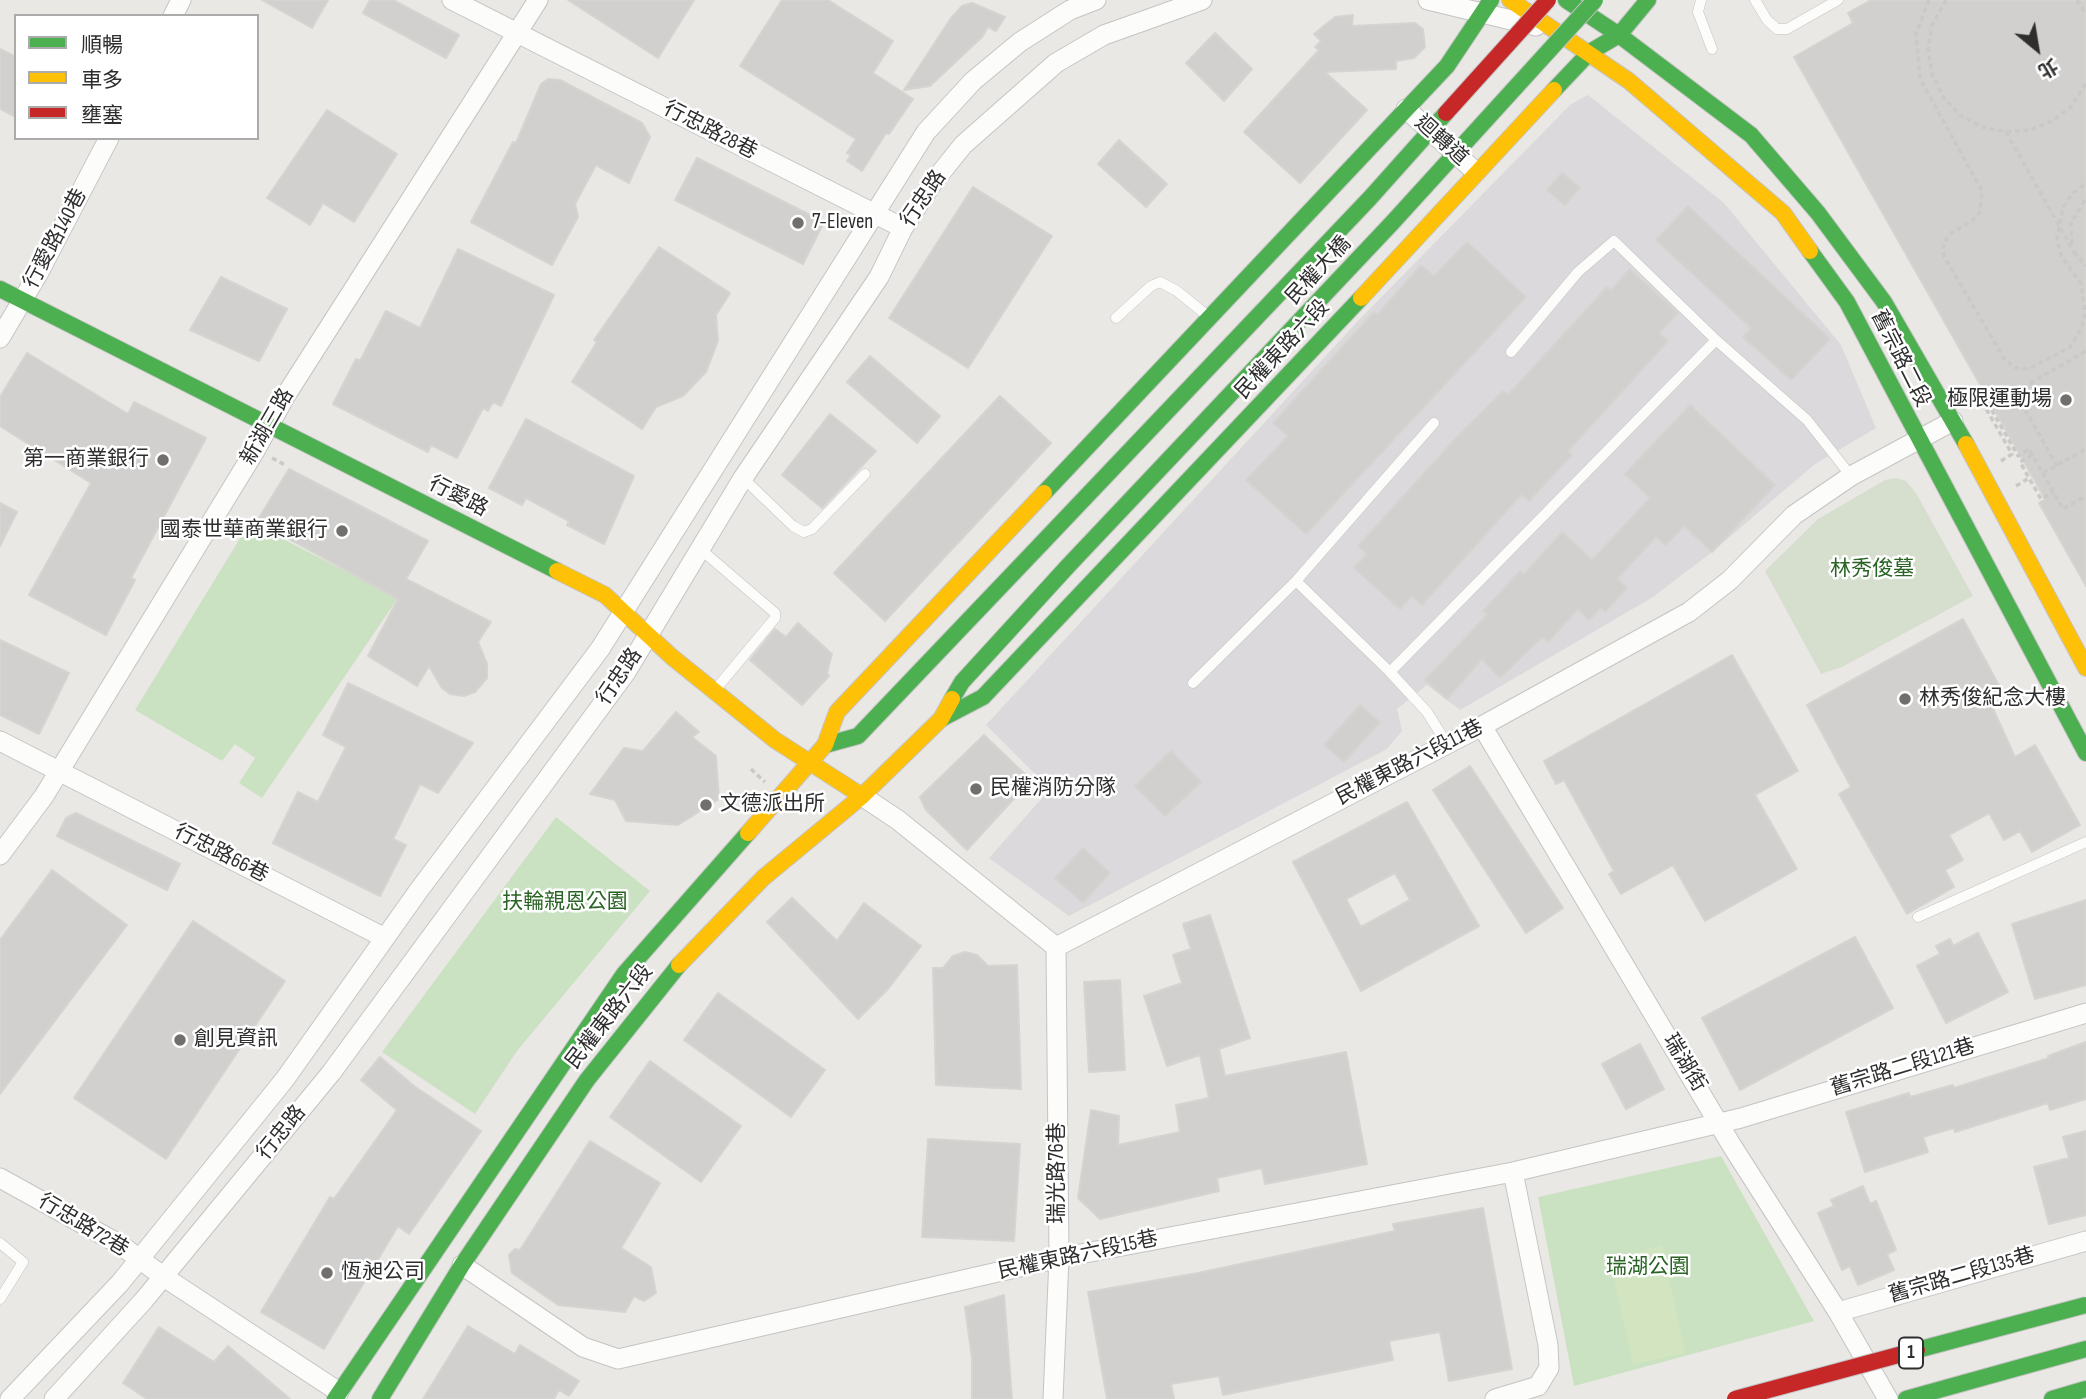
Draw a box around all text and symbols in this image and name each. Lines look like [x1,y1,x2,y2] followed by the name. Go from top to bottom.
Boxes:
[14,14,259,140] legend
[2002,14,2072,84] north arrow
[81,33,123,58] text: 順暢
[2034,53,2062,82] text: 北
[81,68,123,93] text: 車多
[659,97,761,165] street label: 行忠路28巷
[81,103,123,128] text: 壅塞
[1409,111,1473,171] street label: 迴轉道
[896,166,952,232] street label: 行忠路
[19,185,93,293] street label: 行愛路140巷
[812,210,873,236] place label: 7-Eleven
[790,215,806,231] marker: 7-Eleven
[1281,232,1357,310] street label: 民權大橋
[1231,295,1335,405] street label: 民權東路六段
[1865,307,1935,411] street label: 舊宗路二段
[236,384,300,470] street label: 新湖三路
[1947,387,2052,413] place label: 極限運動場
[2058,392,2074,408] marker: 極限運動場
[23,447,149,473] place label: 第一商業銀行
[155,452,171,468] marker: 第一商業銀行
[424,471,492,523] street label: 行愛路
[160,518,328,544] place label: 國泰世華商業銀行
[334,523,350,539] marker: 國泰世華商業銀行
[1830,557,1914,583] park label: 林秀俊墓
[592,644,648,710] street label: 行忠路
[1919,686,2066,712] place label: 林秀俊紀念大樓
[1897,691,1913,707] marker: 林秀俊紀念大樓
[1332,715,1488,811] street label: 民權東路六段11巷
[990,776,1116,802] place label: 民權消防分隊
[968,781,984,797] marker: 民權消防分隊
[720,792,825,818] place label: 文德派出所
[698,797,714,813] marker: 文德派出所
[170,820,272,888] street label: 行忠路66巷
[502,890,628,916] park label: 扶輪親恩公園
[561,960,659,1074] street label: 民權東路六段
[194,1027,278,1053] place label: 創見資訊
[1657,1030,1711,1096] street label: 瑞湖街
[172,1032,188,1048] marker: 創見資訊
[1828,1034,1978,1102] street label: 舊宗路二段121巷
[252,1101,312,1165] street label: 行忠路
[1045,1122,1071,1224] street label: 瑞光路76巷
[33,1189,133,1263] street label: 行忠路72巷
[996,1227,1160,1285] street label: 民權東路六段15巷
[1886,1243,2038,1309] street label: 舊宗路二段135巷
[1606,1255,1690,1281] park label: 瑞湖公園
[341,1260,425,1286] place label: 恆昶公司
[319,1265,335,1281] marker: 恆昶公司
[1899,1338,1923,1368] road number: 1

